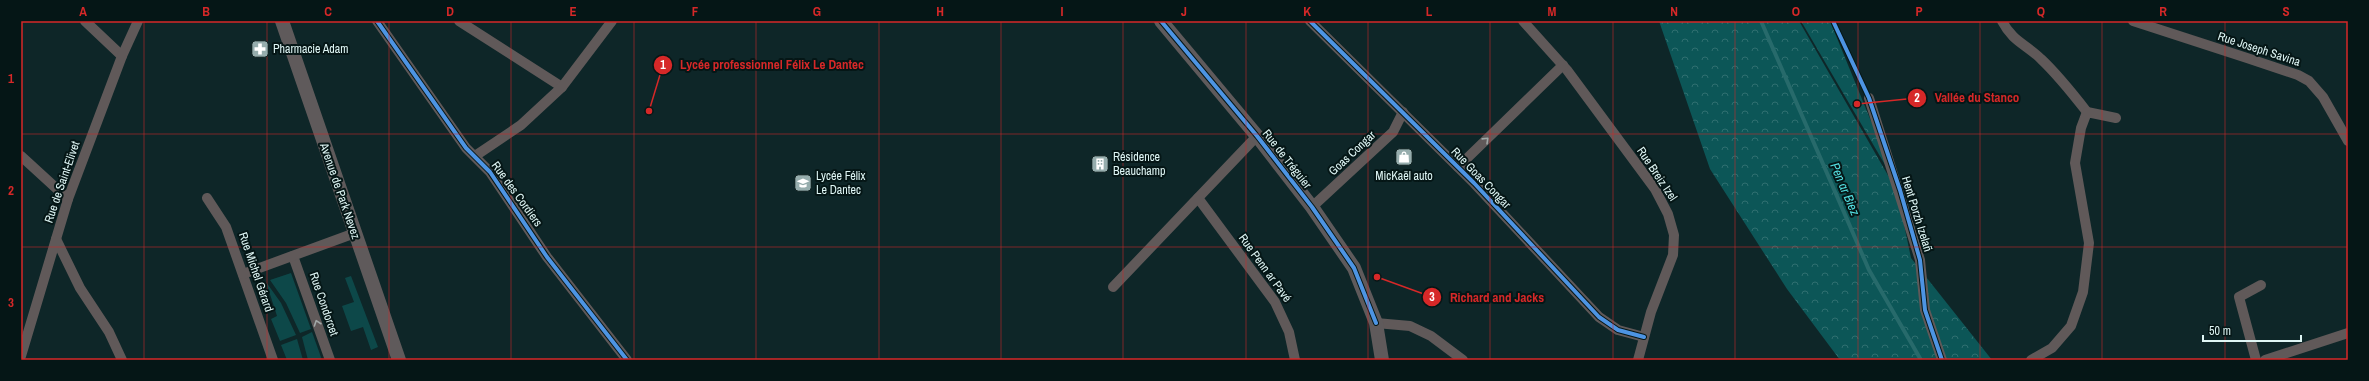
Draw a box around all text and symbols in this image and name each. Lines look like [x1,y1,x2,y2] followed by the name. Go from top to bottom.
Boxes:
[79,3,87,20] text: A
[202,3,210,20] text: B
[324,3,332,20] text: C
[446,3,454,20] text: D
[569,3,577,20] text: E
[692,3,699,20] text: F
[813,3,821,20] text: G
[936,3,944,20] text: H
[1061,3,1064,20] text: I
[1181,3,1187,20] text: J
[1303,3,1311,20] text: K
[1426,3,1433,20] text: L
[1548,3,1557,20] text: M
[1670,3,1678,20] text: N
[1792,3,1800,20] text: O
[1915,3,1923,20] text: P
[2037,3,2045,20] text: Q
[2159,3,2167,20] text: R
[2282,3,2290,20] text: S
[2216,28,2303,70] street label: Rue Joseph Savina
[250,39,270,59] pharmacy icon: Pharmacie Adam
[273,41,348,57] place label: Pharmacie Adam
[653,52,872,77] callout: Lycée professionnel Félix Le Dantec
[680,56,864,73] text: Lycée professionnel Félix Le Dantec
[660,57,666,73] text: 1
[8,70,14,87] text: 1
[1907,85,2028,110] callout: Vallée du Stanco
[1935,89,2019,106] text: Vallée du Stanco
[1914,90,1920,106] text: 2
[1259,126,1316,193] street label: Rue de Tréguier
[1325,127,1379,179] street label: Goas Congar
[1481,137,1489,145] one-way arrow
[41,139,84,225] street label: Rue de Saint-Elivet
[316,140,364,241] street label: Avenue de Park Nevez
[1448,144,1515,213] street label: Rue Goas Congar
[1633,144,1681,204] street label: Rue Breiz Izel
[1394,147,1414,167] shop icon: MicKaël auto
[1113,149,1166,179] place label: Résidence Beauchamp
[1090,154,1110,174] building icon: Résidence Beauchamp
[488,158,546,230] street label: Rue des Cordiers
[1826,160,1864,219] water label: Pen ar Biez
[816,168,866,198] place label: Lycée Félix Le Dantec
[1375,168,1433,184] place label: MicKaël auto
[793,173,813,193] school or university icon: Lycée Félix Le Dantec
[1898,174,1936,254] street label: Hent Porzh Izelañ
[8,182,14,199] text: 2
[235,230,277,314] street label: Rue Michel Gérard
[1235,231,1295,305] street label: Rue Penn ar Pavé
[306,270,342,338] street label: Rue Condorcet
[1422,285,1552,310] callout: Richard and Jacks
[1429,289,1435,305] text: 3
[1450,289,1544,306] text: Richard and Jacks
[8,294,14,311] text: 3
[2203,317,2301,343] scale bar
[313,320,321,327] one-way arrow
[2209,323,2231,339] text: 50 m

